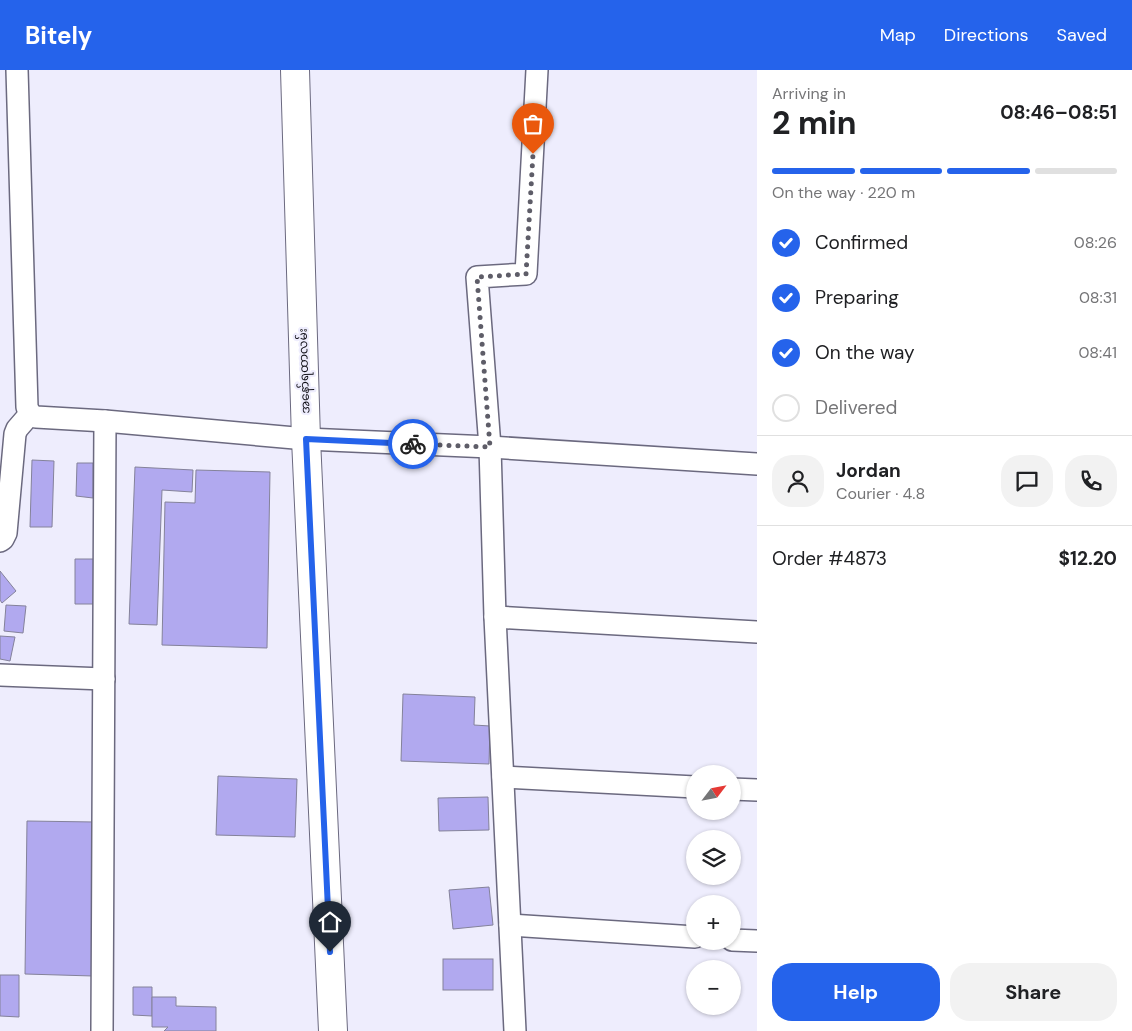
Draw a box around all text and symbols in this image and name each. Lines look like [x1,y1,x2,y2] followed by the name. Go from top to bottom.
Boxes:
[25,20,92,51] text: Bitely
[880,23,916,47] text: Map
[944,23,1029,47] text: Directions
[1057,23,1107,47] text: Saved
[772,83,846,104] text: Arriving in
[1000,100,1117,125] text: 08:46–08:51
[772,102,857,144] text: 2 min
[512,103,554,154] pin
[519,110,547,138] icon: bag
[772,182,915,203] text: On the way · 220 m
[772,229,800,257] icon: check
[815,230,908,255] text: Confirmed
[1074,232,1117,253] text: 08:26
[772,284,800,312] icon: check
[815,285,899,310] text: Preparing
[1079,287,1117,308] text: 08:31
[294,328,315,414] street label: အနော်ရထာလမ်း
[772,339,800,367] icon: check
[815,340,915,365] text: On the way
[1078,342,1117,363] text: 08:41
[815,395,897,420] text: Delivered
[388,419,438,469] courier
[399,430,427,458] icon: bike
[772,455,824,507] button: person
[1001,455,1053,507] button: chat
[1065,455,1117,507] button: phone
[836,458,901,483] text: Jordan
[836,483,925,504] text: Courier · 4.8
[772,546,887,571] text: Order #4873
[1059,546,1117,571] text: $12.20
[686,765,741,820] north arrow
[686,765,741,1015] map controls
[686,830,741,885] button: layers
[686,895,741,950] button: +
[309,901,351,952] pin
[316,908,344,936] icon: home
[686,960,741,1015] button: −
[772,963,940,1021] button: Help
[950,963,1117,1021] button: Share

